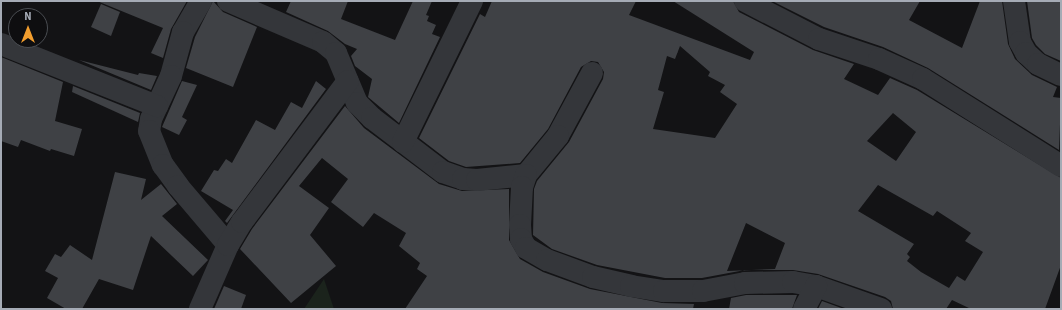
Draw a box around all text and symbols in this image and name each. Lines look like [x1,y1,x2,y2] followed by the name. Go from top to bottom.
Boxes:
[8,8,48,48] north arrow
[24,9,32,24] text: N

